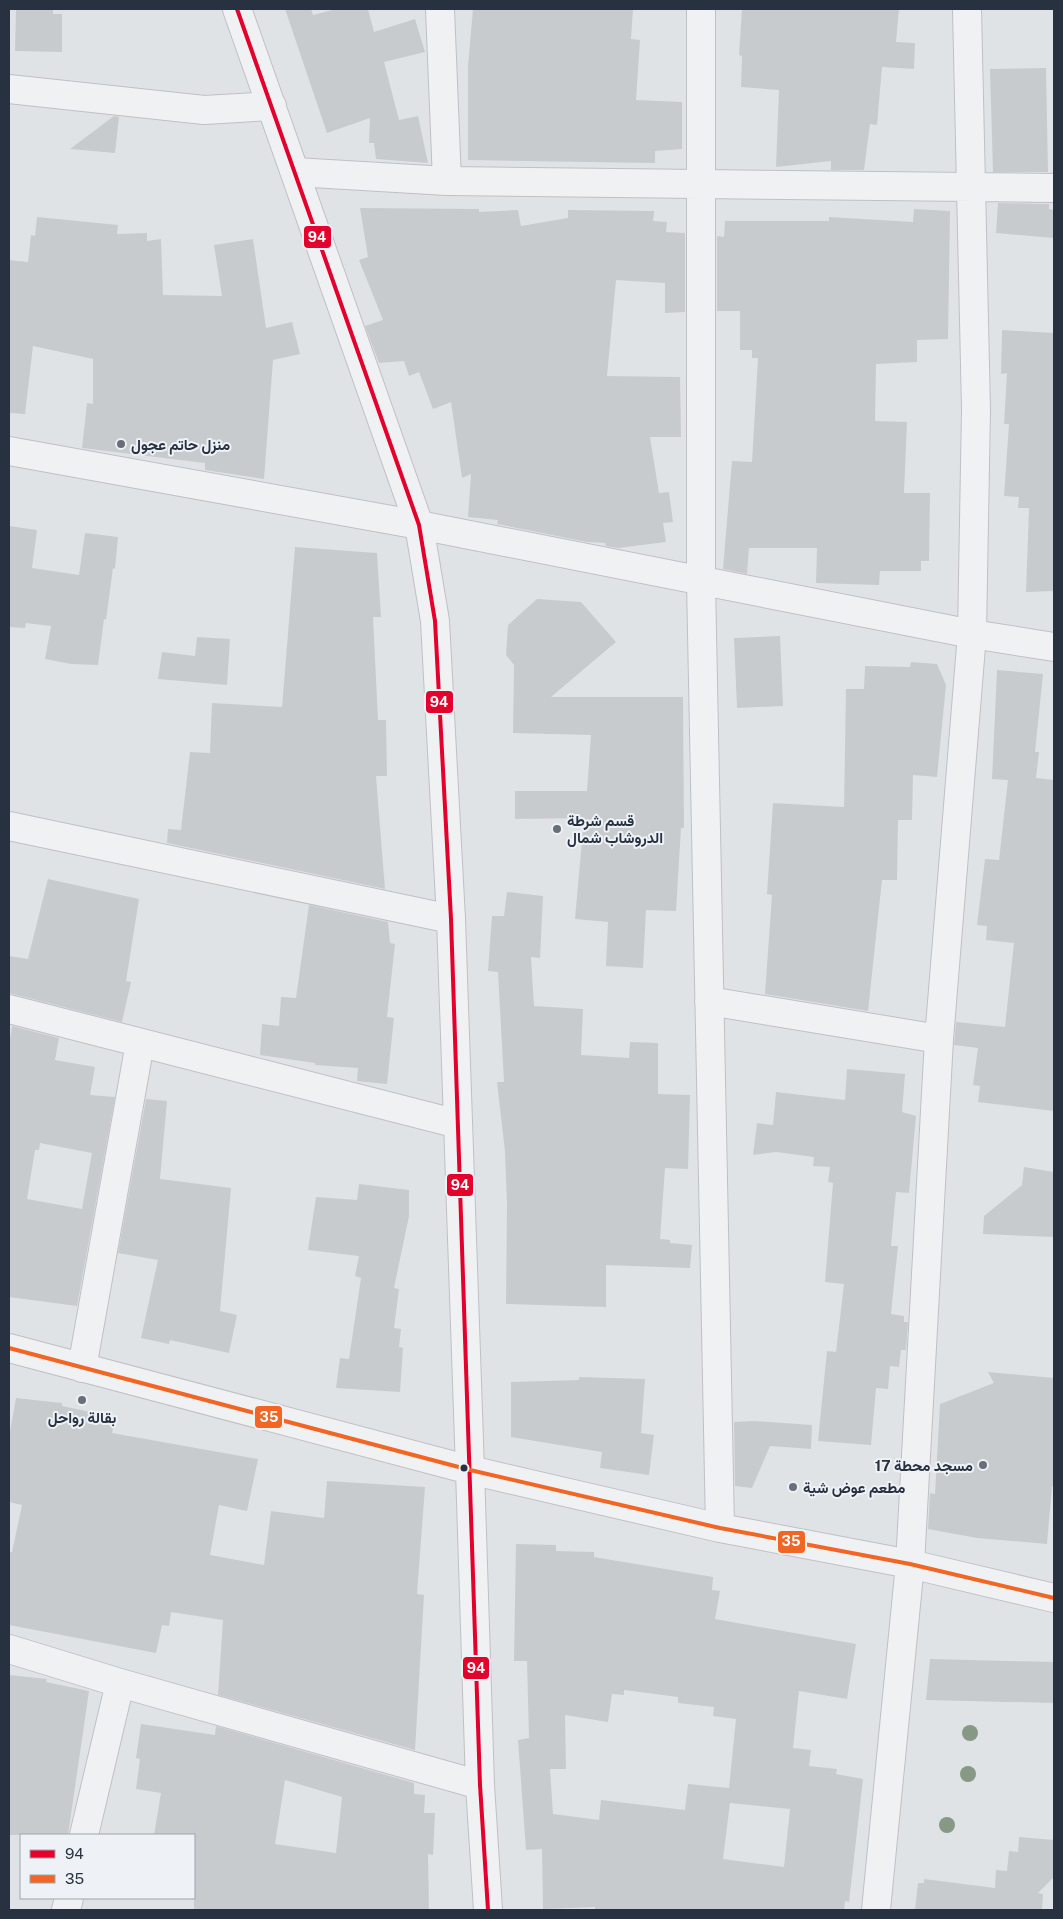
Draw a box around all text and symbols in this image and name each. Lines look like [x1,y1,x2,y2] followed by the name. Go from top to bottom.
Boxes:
[303,225,332,249] line badge: 94
[308,229,326,245] text: 94
[131,436,230,455] place label: منزل حاتم عجول
[115,438,127,450] marker: منزل حاتم عجول
[425,690,454,714] line badge: 94
[430,694,448,710] text: 94
[567,812,663,847] place label: قسم شرطة الدروشاب شمال
[551,823,563,835] marker: قسم شرطة الدروشاب شمال
[446,1173,474,1197] line badge: 94
[451,1177,469,1193] text: 94
[76,1394,88,1406] marker: بقالة رواحل
[254,1405,283,1429] line badge: 35
[48,1409,116,1427] place label: بقالة رواحل
[260,1409,278,1425] text: 35
[875,1457,973,1475] place label: مسجد محطة 17
[977,1459,989,1471] marker: مسجد محطة 17
[459,1463,469,1473] unlabelled marker
[803,1479,905,1498] place label: مطعم عوض شية
[787,1481,799,1493] marker: مطعم عوض شية
[777,1530,806,1554] line badge: 35
[782,1533,800,1549] text: 35
[462,1656,490,1680] line badge: 94
[467,1660,485,1676] text: 94
[20,1834,195,1899] legend
[65,1845,84,1862] text: 94
[65,1870,84,1887] text: 35

